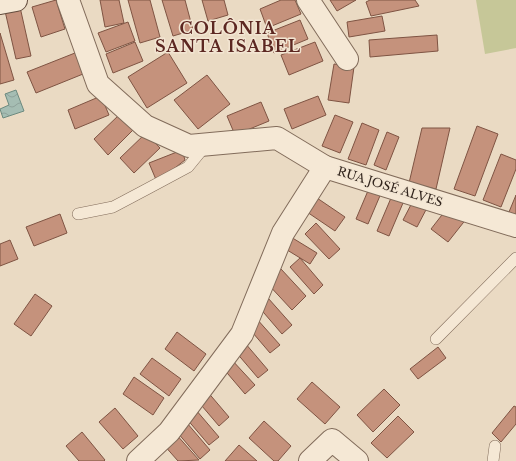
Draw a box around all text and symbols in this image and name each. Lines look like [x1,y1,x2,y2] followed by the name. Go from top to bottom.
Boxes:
[155,18,301,56] district label: COLÔNIA SANTA ISABEL
[336,162,445,210] street label: RUA JOSÉ ALVES

